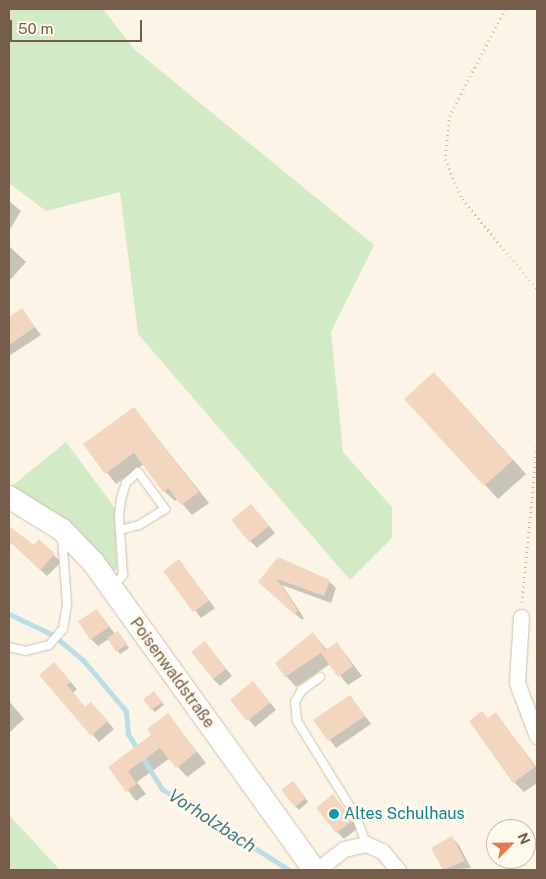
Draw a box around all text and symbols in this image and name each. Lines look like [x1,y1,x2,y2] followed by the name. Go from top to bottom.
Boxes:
[12,10,145,42] scale bar
[18,20,53,37] text: 50 m
[126,614,218,732] street label: Poisenwaldstraße
[164,785,260,857] water label: Vorholzbach
[344,804,465,824] place label: Altes Schulhaus
[328,808,340,820] marker: Altes Schulhaus
[486,819,536,869] north arrow
[514,830,533,847] text: N

